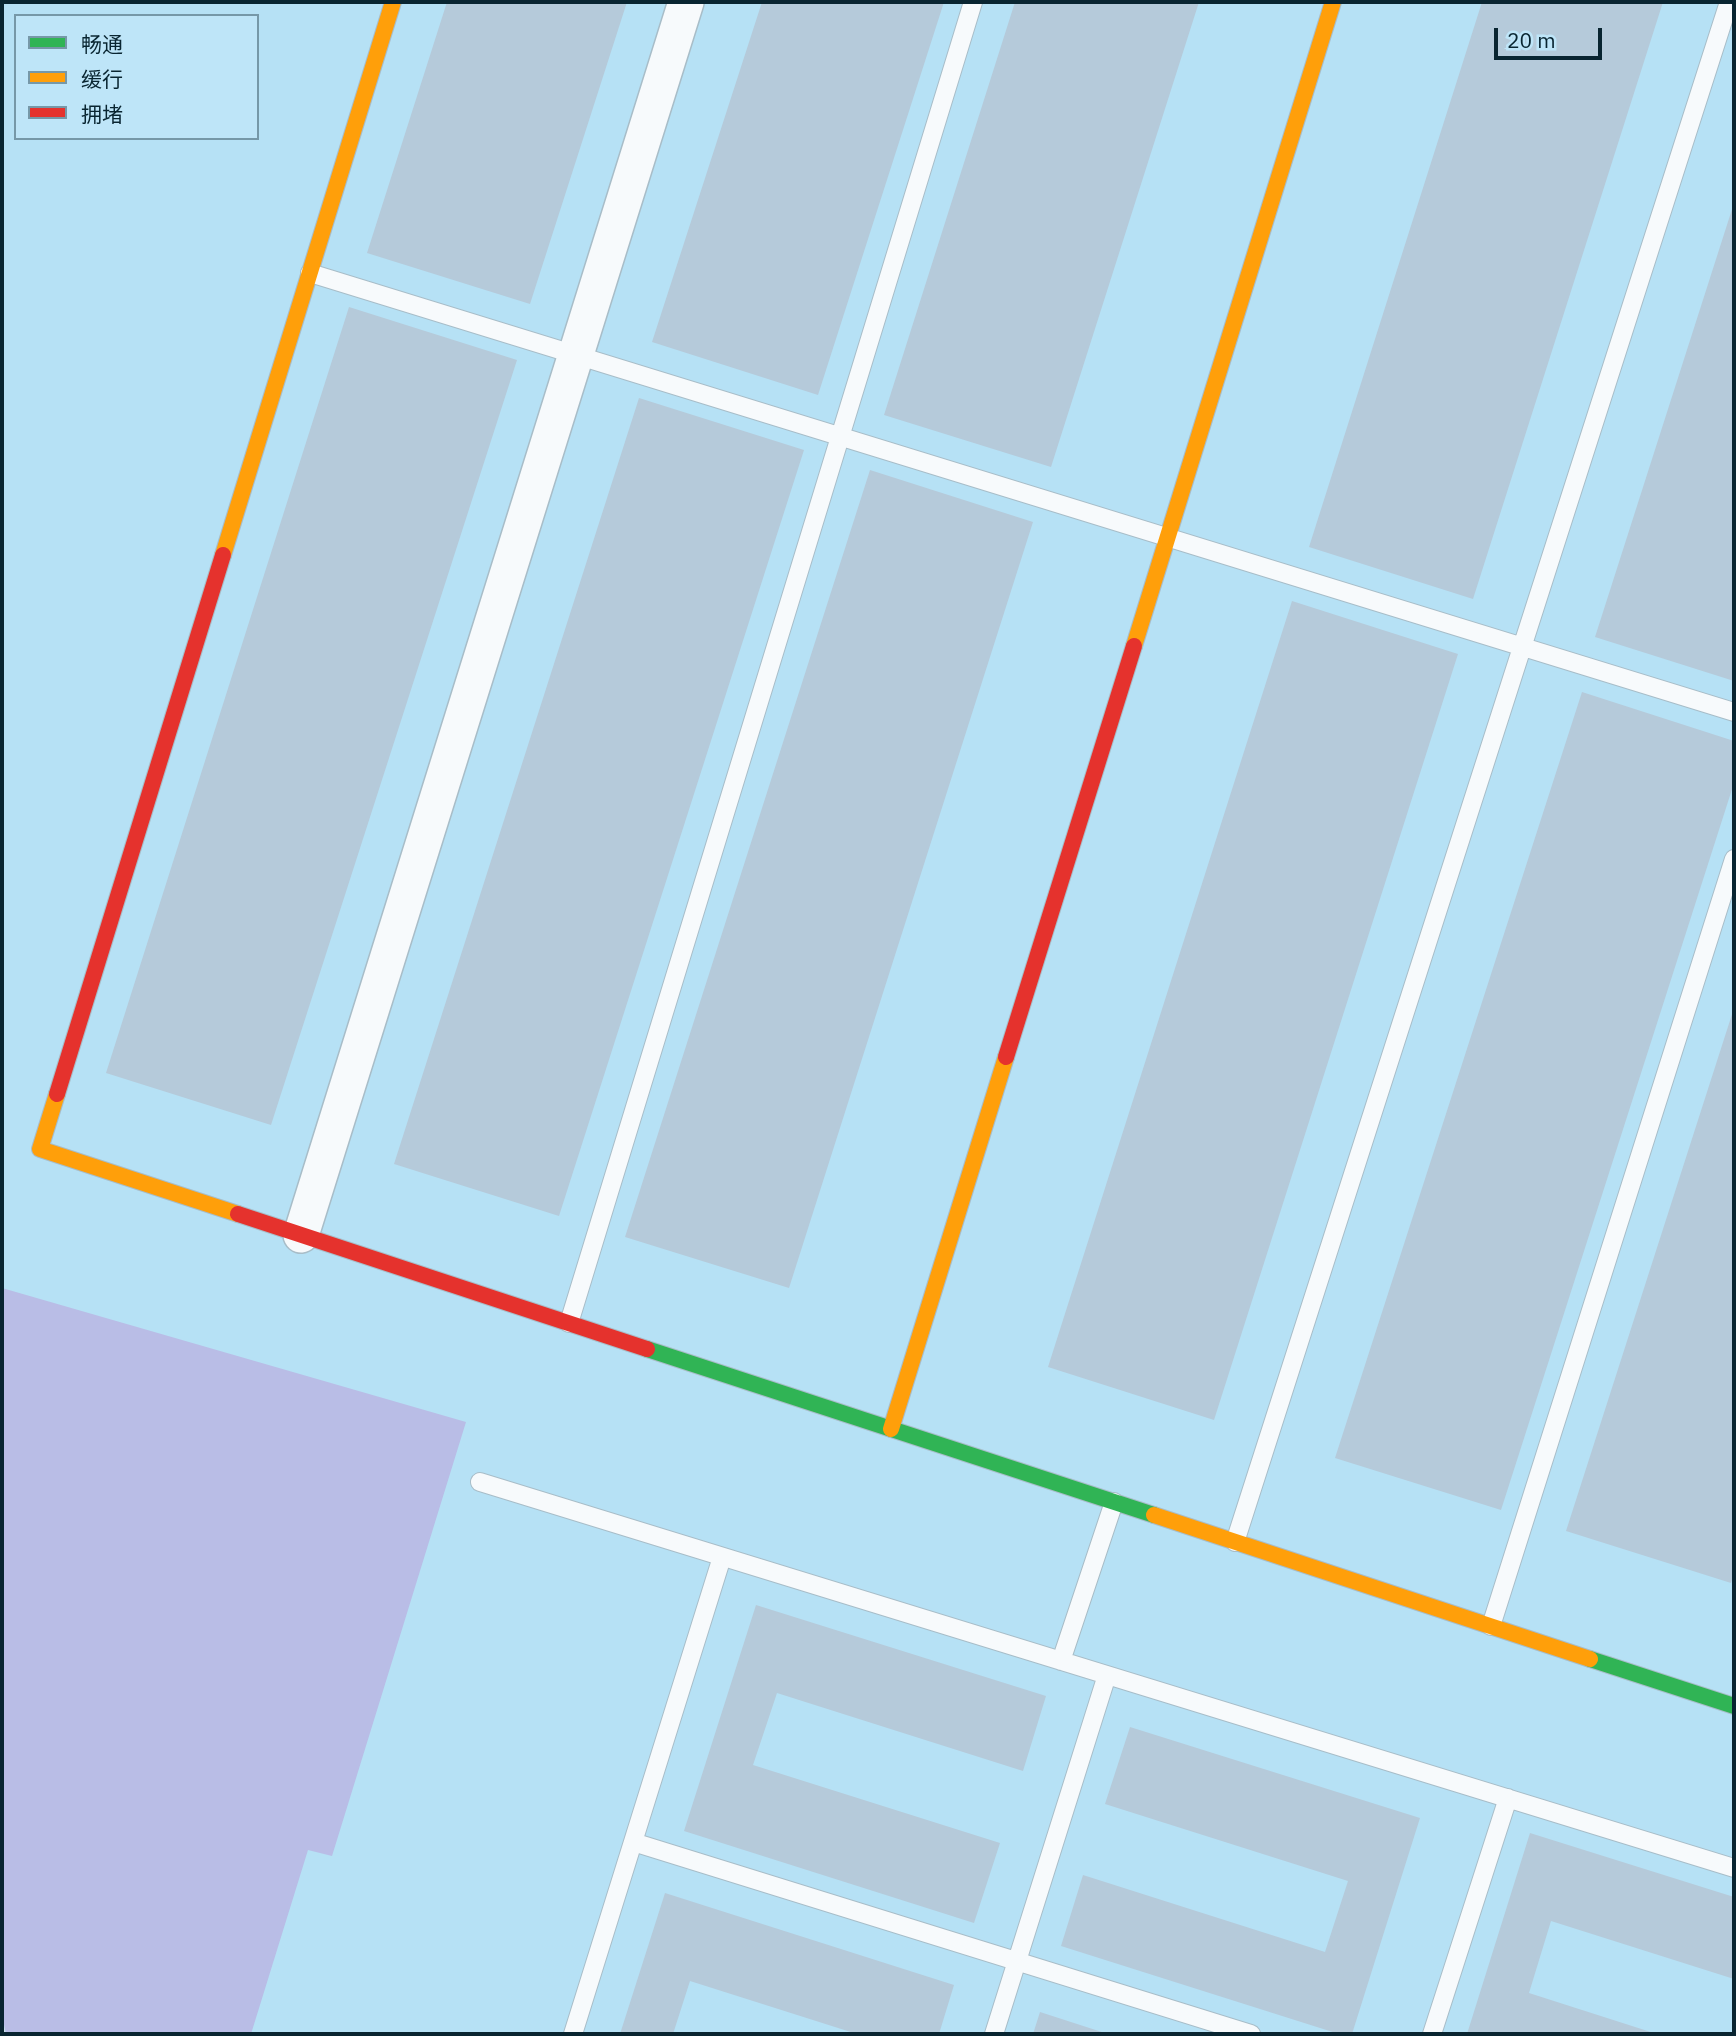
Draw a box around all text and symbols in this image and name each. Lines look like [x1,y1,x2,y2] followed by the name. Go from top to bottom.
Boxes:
[14,14,259,140] legend
[1498,14,1606,58] scale bar
[1507,26,1556,54] text: 20 m
[81,30,123,58] text: 畅通
[81,65,123,93] text: 缓行
[81,100,123,128] text: 拥堵

